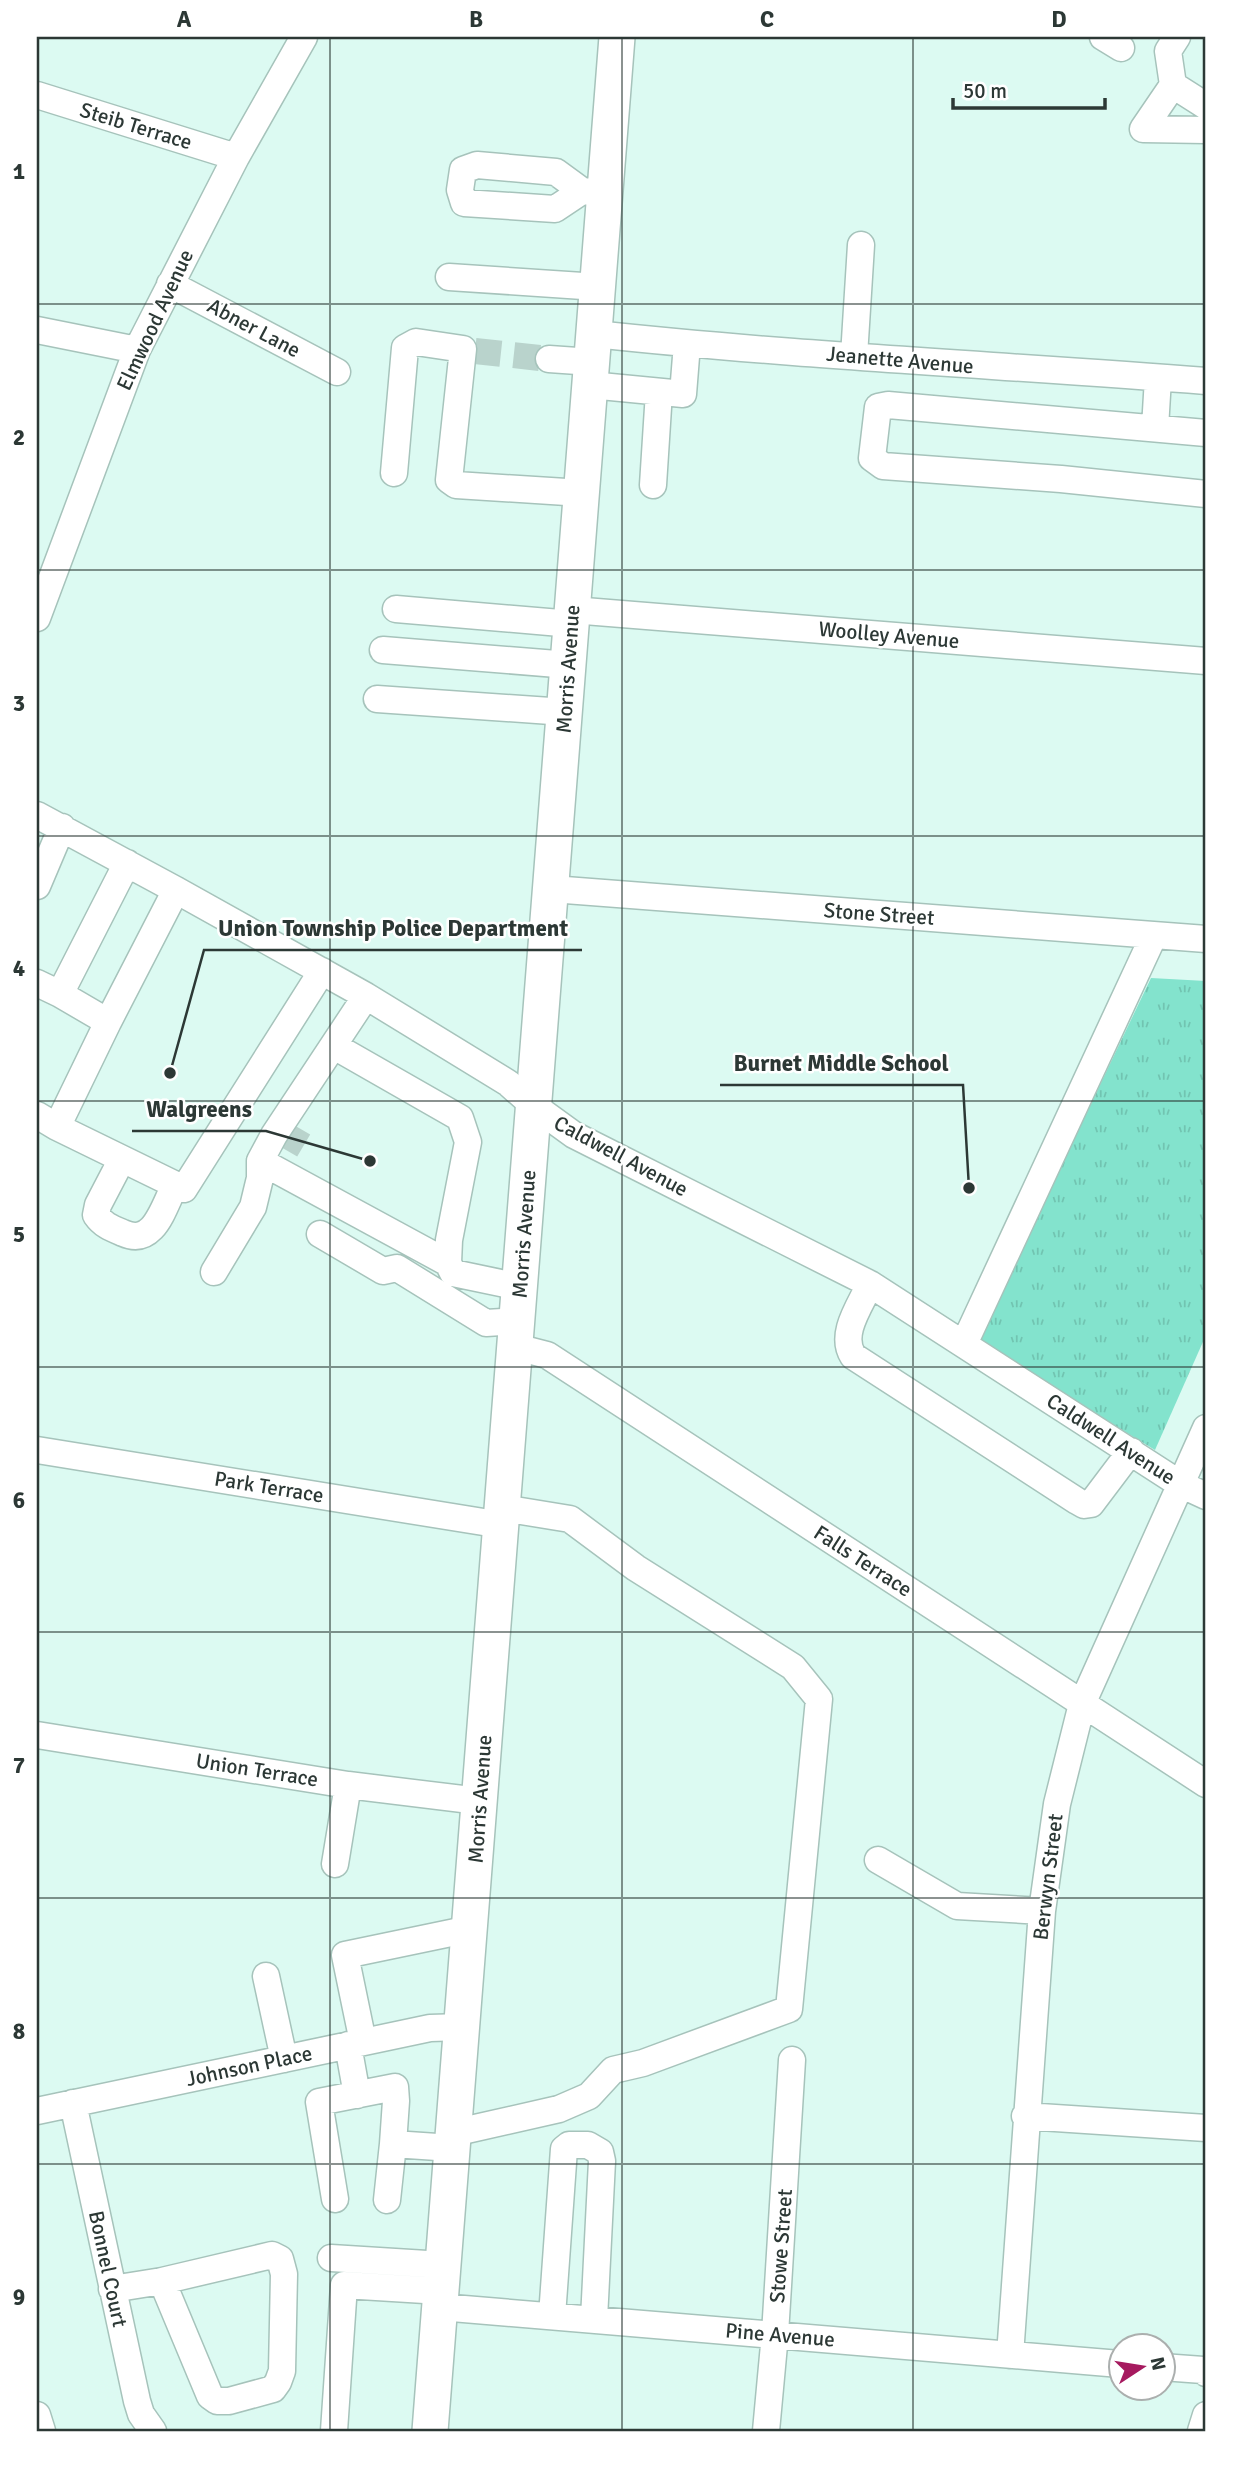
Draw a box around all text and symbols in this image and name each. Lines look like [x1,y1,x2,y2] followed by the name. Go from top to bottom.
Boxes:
[177,5,192,34] text: A
[469,5,483,34] text: B
[760,5,774,34] text: C
[1051,5,1067,34] text: D
[953,66,1105,110] scale bar
[963,78,1007,104] text: 50 m
[77,97,195,155] street label: Steib Terrace
[13,157,25,186] text: 1
[111,245,199,395] street label: Elmwood Avenue
[203,293,305,363] street label: Abner Lane
[825,341,975,379] street label: Jeanette Avenue
[13,423,25,452] text: 2
[551,604,585,734] street label: Morris Avenue
[818,616,960,654] street label: Woolley Avenue
[13,689,25,718] text: 3
[823,897,935,931] street label: Stone Street
[204,906,582,950] callout: Union Township Police Department
[218,914,568,943] text: Union Township Police Department
[13,954,25,983] text: 4
[720,1041,963,1085] callout: Burnet Middle School
[733,1049,949,1078] text: Burnet Middle School
[132,1087,266,1131] callout: Walgreens
[146,1095,252,1124] text: Walgreens
[549,1110,693,1202] street label: Caldwell Avenue
[507,1169,541,1299] street label: Morris Avenue
[13,1220,25,1249] text: 5
[1042,1388,1180,1490] street label: Caldwell Avenue
[213,1466,325,1508] street label: Park Terrace
[13,1486,25,1515] text: 6
[809,1520,917,1602] street label: Falls Terrace
[463,1734,497,1864] street label: Morris Avenue
[194,1748,320,1792] street label: Union Terrace
[13,1751,25,1780] text: 7
[1027,1812,1069,1942] street label: Berwyn Street
[13,2017,25,2046] text: 8
[184,2040,314,2092] street label: Johnson Place
[764,2188,798,2304] street label: Stowe Street
[83,2208,133,2330] street label: Bonnel Court
[13,2283,25,2312] text: 9
[724,2317,836,2353] street label: Pine Avenue
[1106,2332,1176,2402] north arrow
[1145,2355,1171,2373] text: N

